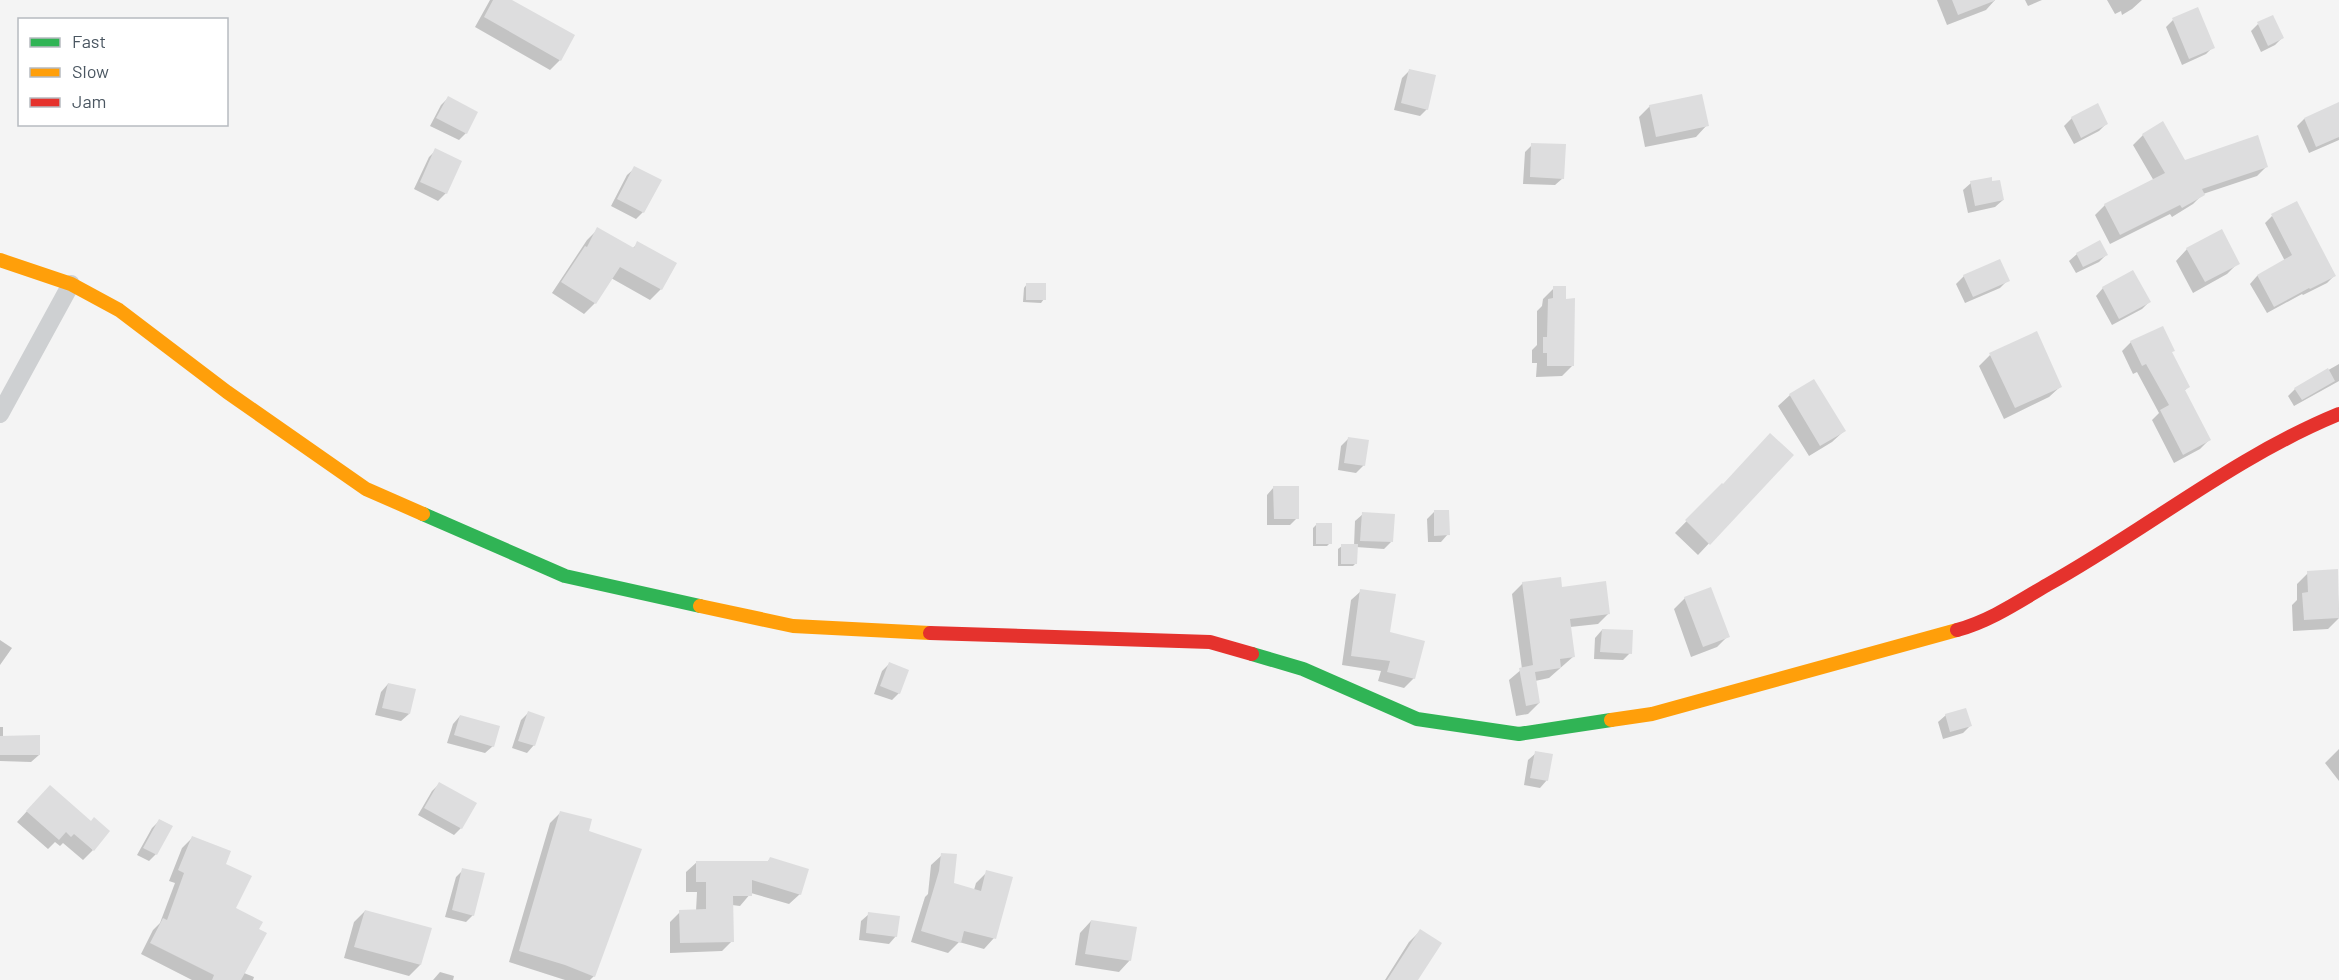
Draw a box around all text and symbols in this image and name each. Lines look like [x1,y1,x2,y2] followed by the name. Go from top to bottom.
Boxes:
[18,18,228,126] legend
[72,30,106,52] text: Fast
[72,60,109,82] text: Slow
[72,90,106,112] text: Jam

